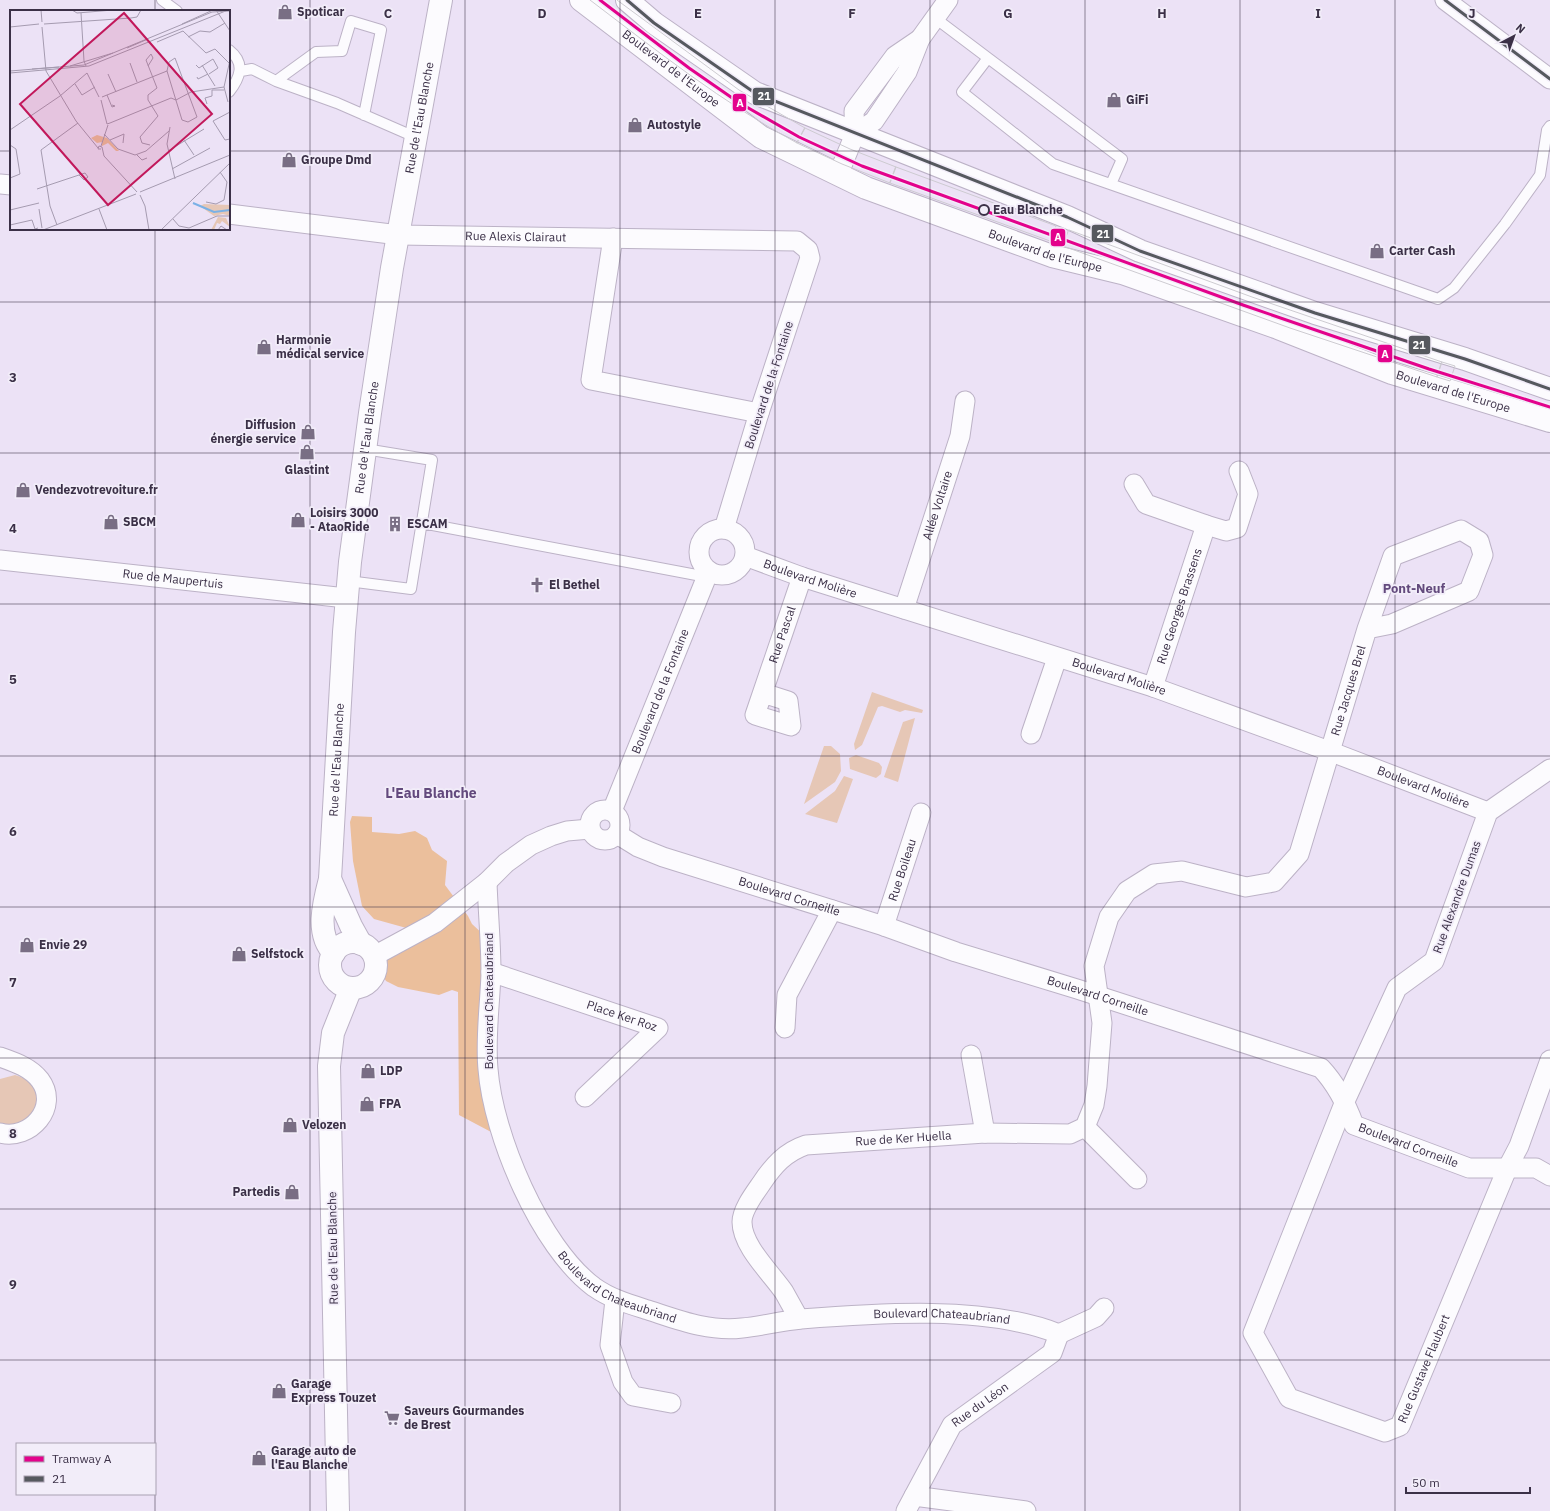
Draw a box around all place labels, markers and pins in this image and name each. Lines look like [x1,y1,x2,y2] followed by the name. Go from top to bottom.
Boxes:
[276,3,294,21] shop icon: Spoticar
[297,4,345,19] place label: Spoticar
[1105,91,1123,109] shop icon: GiFi
[1126,92,1149,107] place label: GiFi
[626,116,644,134] shop icon: Autostyle
[647,117,701,132] place label: Autostyle
[280,151,298,169] shop icon: Groupe Dmd
[301,152,372,167] place label: Groupe Dmd
[993,202,1063,217] place label: Eau Blanche
[978,204,990,216] marker: Eau Blanche
[1368,242,1386,260] shop icon: Carter Cash
[1389,243,1455,258] place label: Carter Cash
[276,332,364,361] place label: Harmonie médical service
[255,338,273,356] shop icon: Harmonie médical service
[211,417,296,446] place label: Diffusion énergie service
[299,423,317,441] shop icon: Diffusion énergie service
[298,443,316,461] shop icon: Glastint
[285,462,330,477] place label: Glastint
[14,481,32,499] shop icon: Vendezvotrevoiture.fr
[35,482,158,497] place label: Vendezvotrevoiture.fr
[310,505,378,534] place label: Loisirs 3000 - AtaoRide
[289,511,307,529] shop icon: Loisirs 3000 - AtaoRide
[102,513,120,531] shop icon: SBCM
[123,514,156,529] place label: SBCM
[386,515,404,533] building icon: ESCAM
[407,516,448,531] place label: ESCAM
[528,576,546,594] church icon: El Bethel
[549,577,600,592] place label: El Bethel
[18,936,36,954] shop icon: Envie 29
[39,937,87,952] place label: Envie 29
[230,945,248,963] shop icon: Selfstock
[251,946,304,961] place label: Selfstock
[359,1062,377,1080] shop icon: LDP
[380,1063,403,1078] place label: LDP
[358,1095,376,1113] shop icon: FPA
[379,1096,401,1111] place label: FPA
[281,1116,299,1134] shop icon: Velozen
[302,1117,346,1132] place label: Velozen
[283,1183,301,1201] shop icon: Partedis
[233,1184,280,1199] place label: Partedis
[291,1376,377,1405] place label: Garage Express Touzet
[270,1382,288,1400] shop icon: Garage Express Touzet
[404,1403,524,1432] place label: Saveurs Gourmandes de Brest
[383,1409,401,1427] supermarket icon: Saveurs Gourmandes de Brest
[271,1443,357,1472] place label: Garage auto de l'Eau Blanche
[250,1449,268,1467] shop icon: Garage auto de l'Eau Blanche

